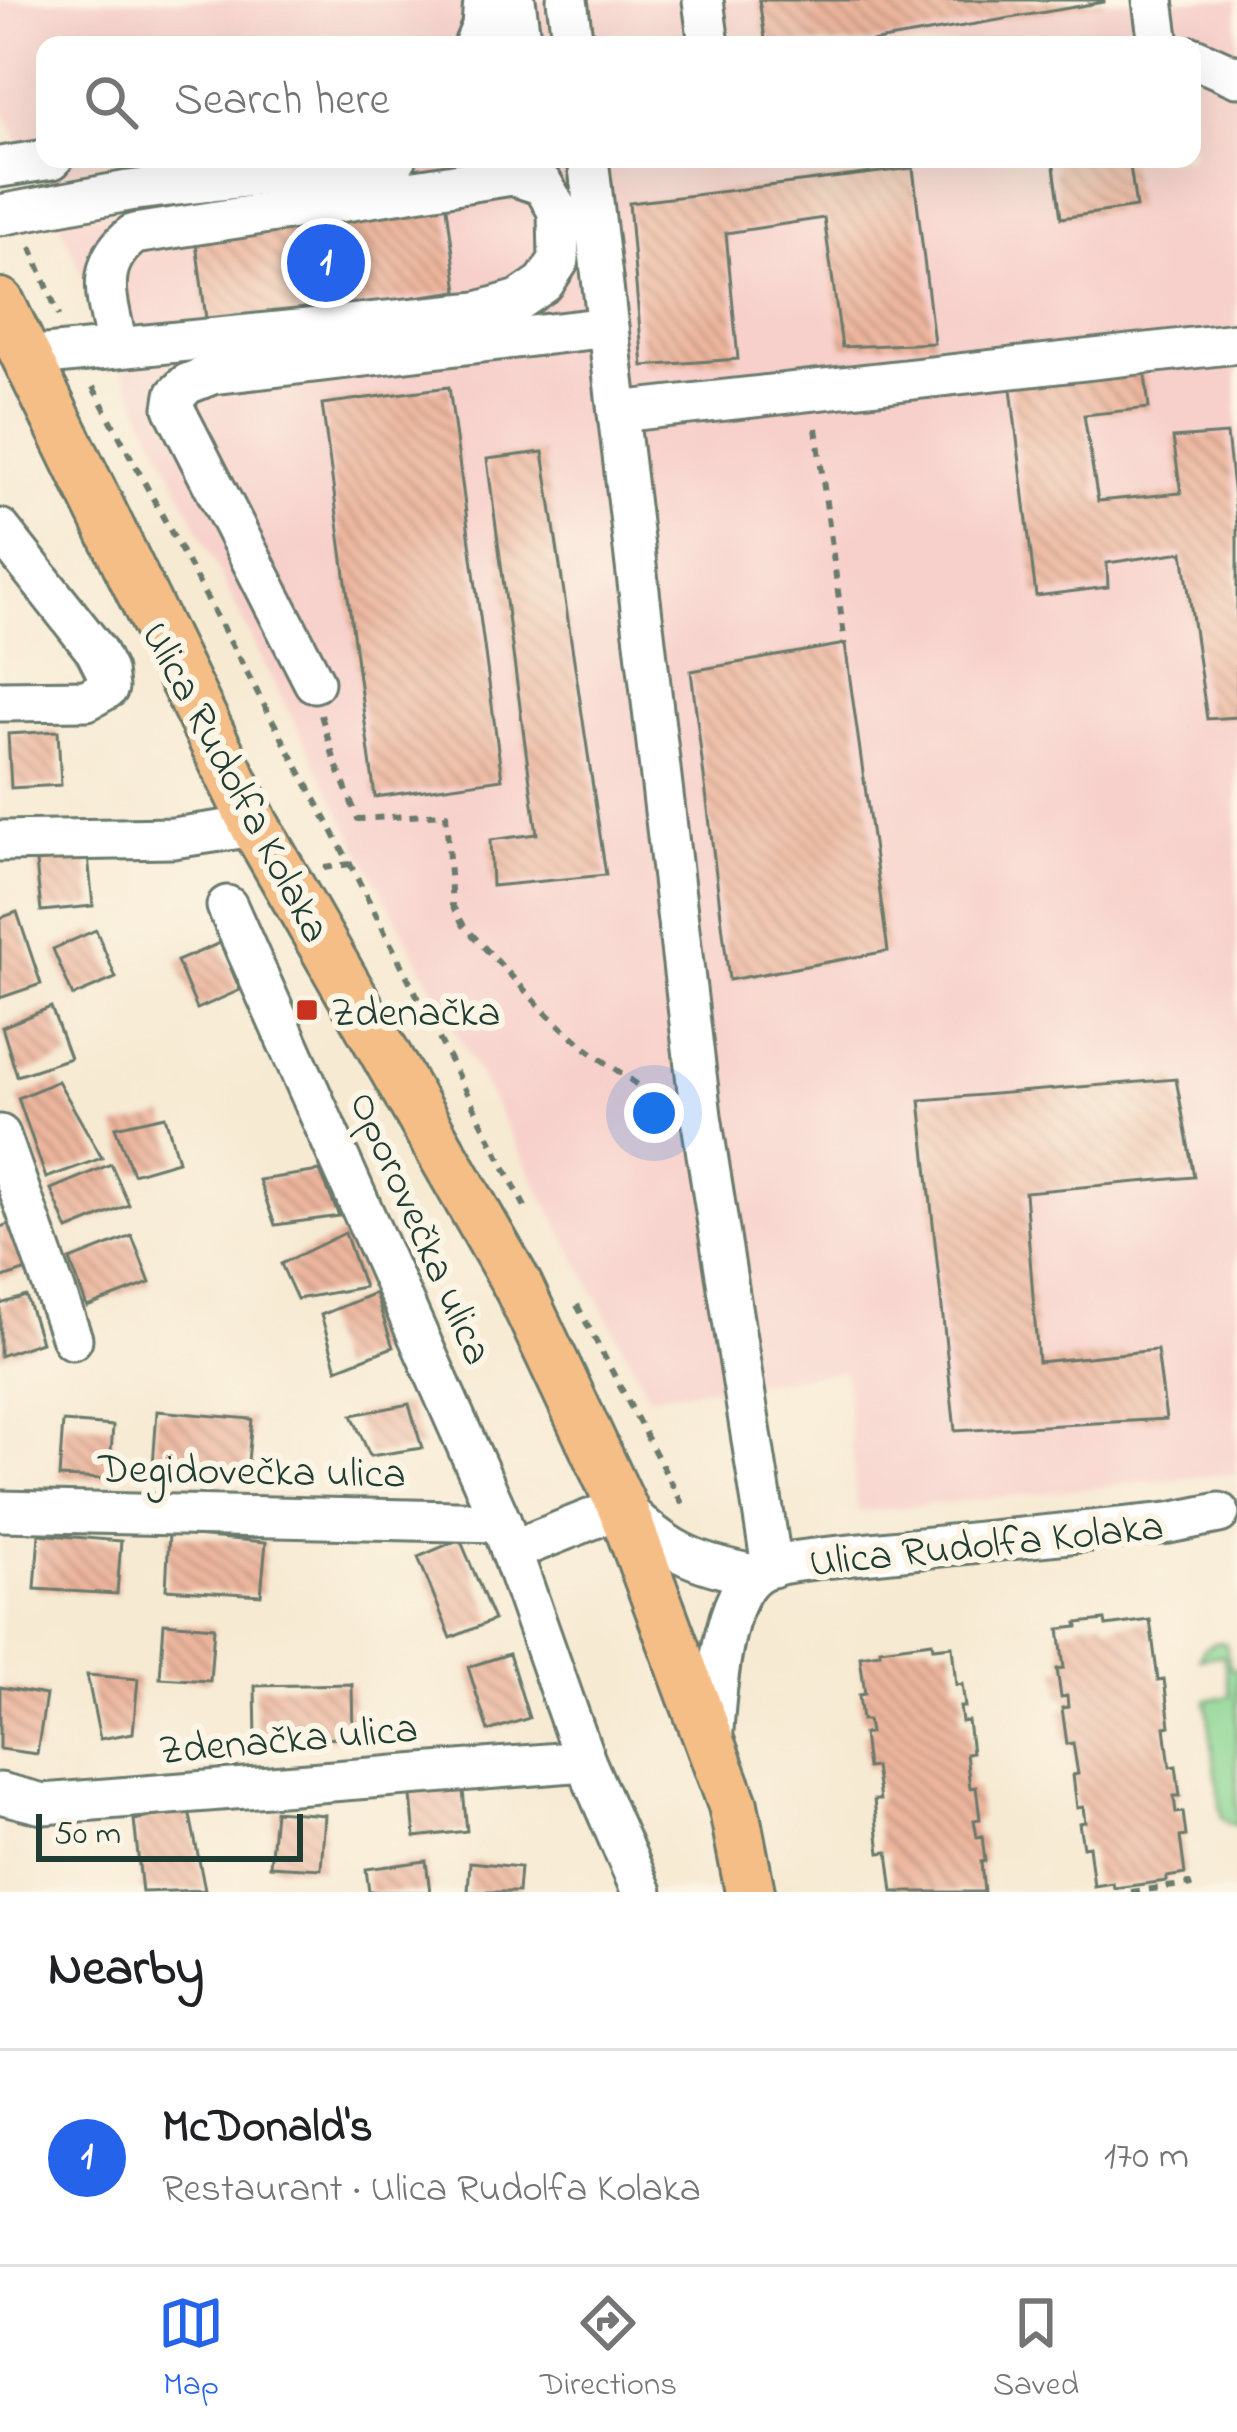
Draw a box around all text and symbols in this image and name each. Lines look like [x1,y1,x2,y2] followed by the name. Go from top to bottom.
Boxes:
[36,36,1201,168] search box
[78,69,144,135] icon: search
[174,69,390,135] text: Search here
[287,218,365,308] pin: 1
[124,612,344,955] street label: Ulica Rudolfa Kolaka
[331,984,500,1045] place label: Zdenačka
[294,997,320,1023] marker: Zdenačka
[331,1082,506,1375] street label: Oporovečka ulica
[624,1083,684,1143] your location
[96,1440,406,1507] street label: Degidovečka ulica
[806,1498,1167,1595] street label: Ulica Rudolfa Kolaka
[156,1700,420,1783] street label: Zdenačka ulica
[36,1808,303,1861] scale bar
[54,1811,121,1859] text: 50 m
[48,1933,204,2008] text: Nearby
[162,2096,373,2162] text: McDonald's
[81,2129,93,2186] text: 1
[1104,2129,1189,2186] text: 170 m
[162,2162,701,2219] text: Restaurant · Ulica Rudolfa Kolaka
[158,2290,224,2410] tab: Map
[540,2290,677,2410] tab: Directions
[993,2290,1079,2410] tab: Saved

